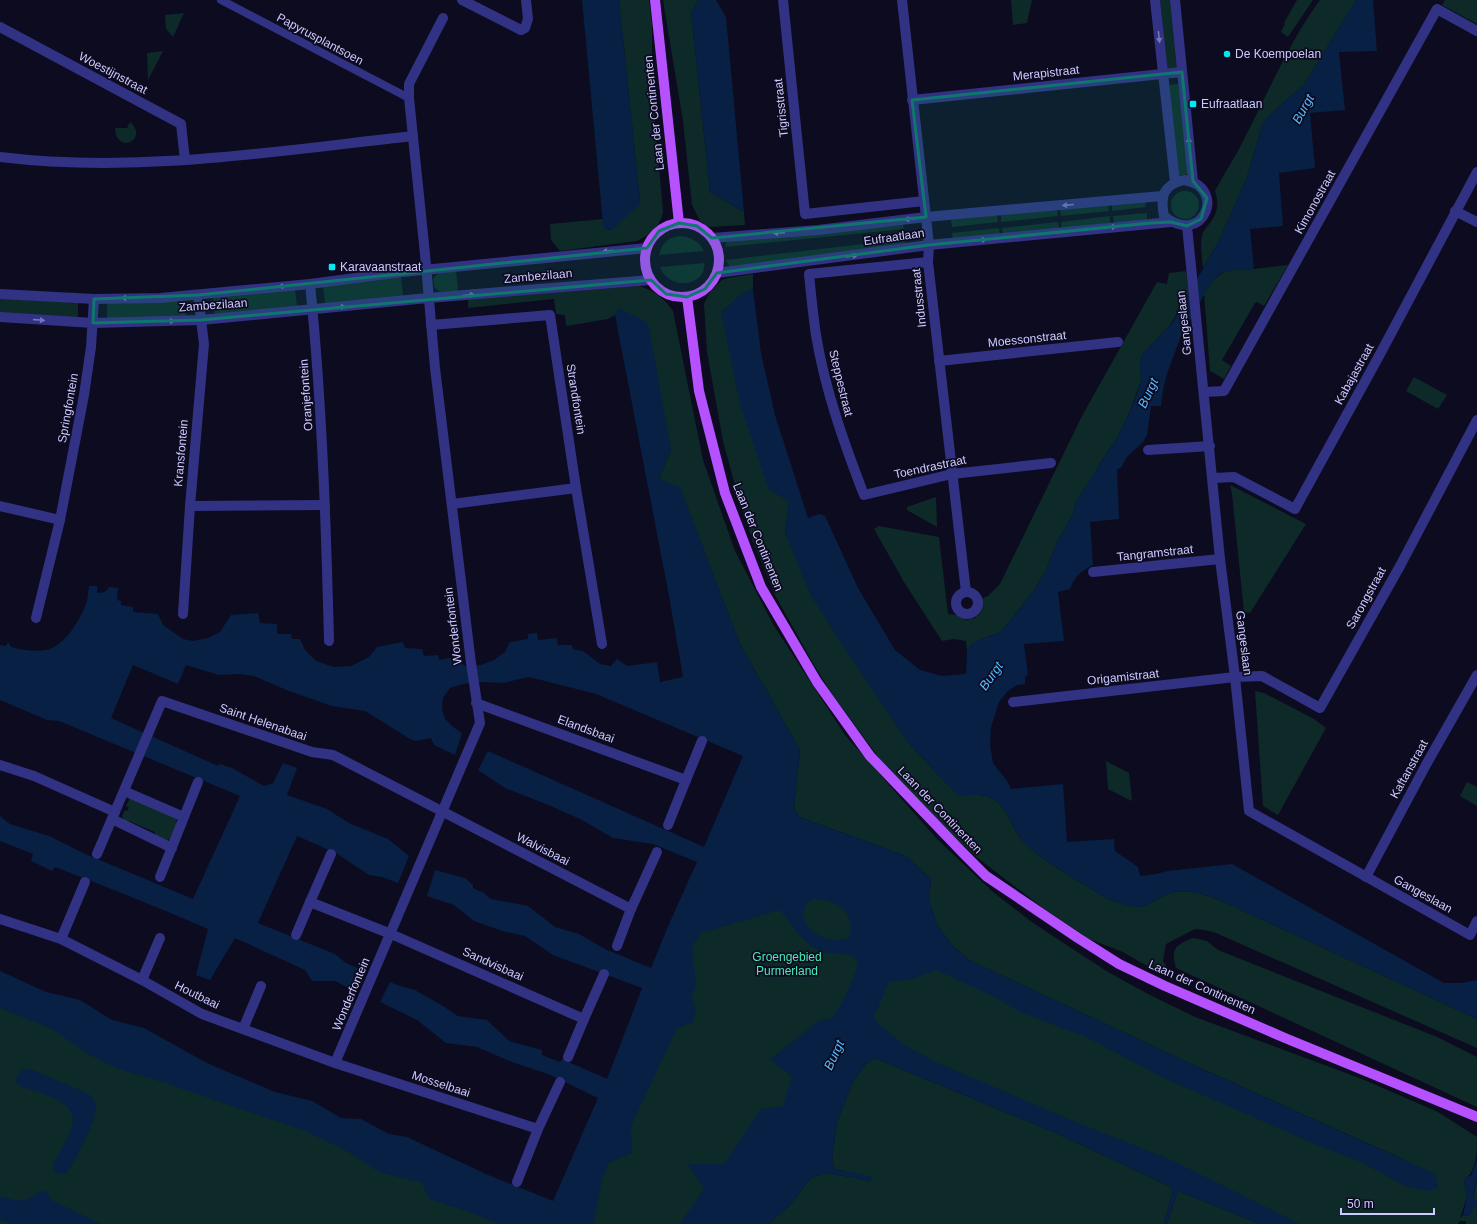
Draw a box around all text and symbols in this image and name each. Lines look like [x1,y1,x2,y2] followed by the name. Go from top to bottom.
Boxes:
[274,10,366,68] street label: Papyrusplantsoen
[1155,31,1162,43] one-way arrow
[1235,47,1321,61] place label: De Koempoelan
[76,49,150,97] street label: Woestijnstraat
[1222,49,1232,59] marker: De Koempoelan
[641,55,667,171] street label: Laan der Continenten
[1012,62,1081,83] street label: Merapistraat
[771,77,791,138] street label: Tigrisstraat
[1289,91,1318,126] water label: Burgt
[1201,97,1262,111] place label: Eufraatlaan
[1188,99,1198,109] marker: Eufraatlaan
[1186,136,1192,149] one-way arrow
[1292,167,1339,236] street label: Kimonostraat
[1062,201,1074,208] one-way arrow
[904,216,917,222] one-way arrow
[1105,223,1117,230] one-way arrow
[863,226,925,248] street label: Eufraatlaan
[773,229,785,236] one-way arrow
[975,236,987,243] one-way arrow
[602,248,615,255] one-way arrow
[846,253,858,259] one-way arrow
[340,260,422,274] place label: Karavaanstraat
[327,262,337,272] marker: Karavaanstraat
[503,266,573,286] street label: Zambezilaan
[909,267,929,328] street label: Indusstraat
[278,283,290,289] one-way arrow
[1174,290,1194,356] street label: Gangeslaan
[463,291,475,298] one-way arrow
[121,295,133,302] one-way arrow
[178,296,248,314] street label: Zambezilaan
[334,303,346,310] one-way arrow
[33,316,45,323] one-way arrow
[163,318,175,325] one-way arrow
[987,328,1068,350] street label: Moessonstraat
[1332,341,1377,407] street label: Kabajastraat
[826,348,856,418] street label: Steppestraat
[297,359,315,431] street label: Oranjefontein
[564,363,588,435] street label: Strandfontein
[55,372,81,444] street label: Springfontein
[1135,374,1162,410] water label: Burgt
[171,419,191,487] street label: Kransfontein
[893,452,968,481] street label: Toendrastraat
[730,481,786,593] street label: Laan der Continenten
[1116,542,1195,564] street label: Tangramstraat
[1343,564,1389,631] street label: Sarongstraat
[441,587,465,665] street label: Wonderfontein
[1233,610,1255,676] street label: Gangeslaan
[976,658,1007,693] water label: Burgt
[1086,666,1160,688] street label: Origamistraat
[218,701,308,743] street label: Saint Helenabaai
[556,712,616,746] street label: Elandsbaai
[1387,737,1431,801] street label: Kaftanstraat
[895,764,985,856] street label: Laan der Continenten
[514,830,572,868] street label: Walvisbaai
[1391,872,1455,916] street label: Gangeslaan
[460,944,526,984] street label: Sandvisbaai
[752,950,822,978] park label: Groengebied Purmerland
[329,955,373,1033] street label: Wonderfontein
[1146,957,1258,1017] street label: Laan der Continenten
[172,978,222,1012] street label: Houtbaai
[821,1036,848,1072] water label: Burgt
[410,1068,472,1100] street label: Mosselbaai
[1341,1190,1434,1216] scale bar
[1347,1197,1374,1211] text: 50 m

